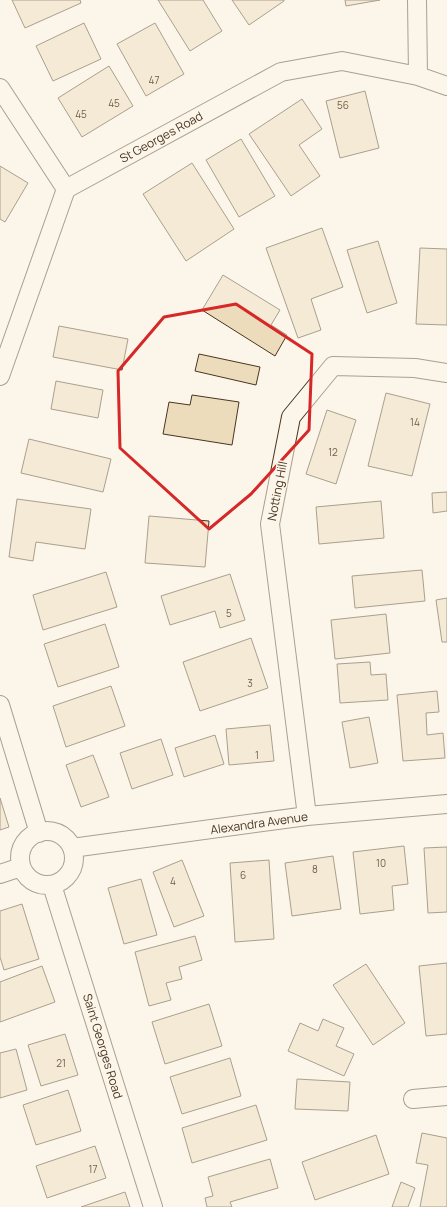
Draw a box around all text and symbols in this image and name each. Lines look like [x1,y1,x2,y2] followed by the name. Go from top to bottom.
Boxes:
[149,73,159,87] house number: 47
[108,96,120,110] house number: 45
[337,98,349,112] house number: 56
[75,107,87,121] house number: 45
[116,107,206,167] street label: St Georges Road
[410,415,420,429] house number: 14
[328,445,338,459] house number: 12
[263,460,291,522] street label: Notting Hill
[226,606,232,620] house number: 5
[247,676,253,690] house number: 3
[255,748,259,762] house number: 1
[209,808,309,838] street label: Alexandra Avenue
[376,856,386,870] house number: 10
[312,862,318,876] house number: 8
[240,868,246,882] house number: 6
[170,874,176,888] house number: 4
[79,991,127,1101] street label: Saint Georges Road
[56,1056,66,1070] house number: 21
[89,1162,97,1176] house number: 17

